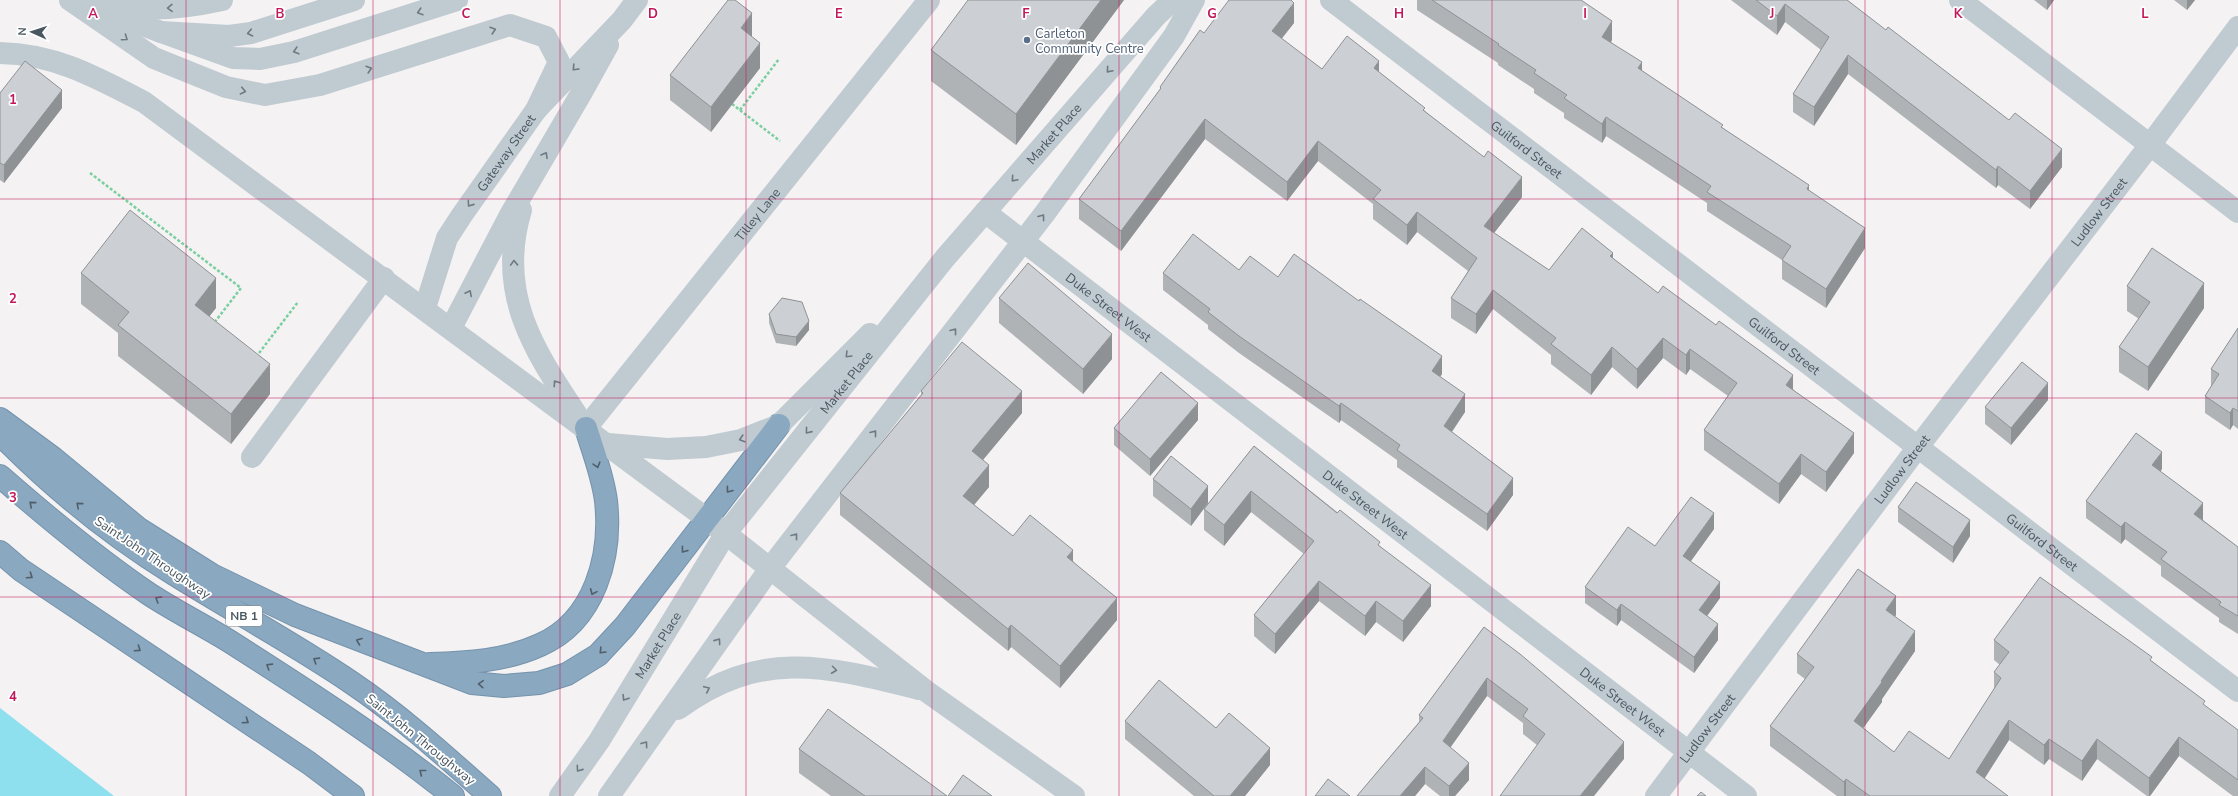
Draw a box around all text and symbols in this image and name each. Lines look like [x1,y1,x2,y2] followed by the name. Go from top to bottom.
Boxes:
[167,4,173,12] one-way arrow
[88,5,98,23] text: A
[276,5,285,23] text: B
[462,5,471,23] text: C
[648,5,658,23] text: D
[835,5,843,23] text: E
[1022,5,1030,23] text: F
[1207,5,1217,23] text: G
[1394,5,1404,23] text: H
[1583,5,1587,23] text: I
[1769,5,1774,23] text: J
[1954,5,1963,23] text: K
[2141,5,2149,23] text: L
[417,7,424,16] one-way arrow
[12,12,52,52] north arrow
[1035,25,1144,58] place label: Carleton Community Centre
[15,27,30,36] text: N
[489,27,496,35] one-way arrow
[247,28,253,36] one-way arrow
[121,33,128,41] one-way arrow
[1022,35,1032,45] marker: Carleton Community Centre
[293,47,299,55] one-way arrow
[573,63,580,71] one-way arrow
[365,65,372,74] one-way arrow
[1106,65,1113,73] one-way arrow
[240,86,246,94] one-way arrow
[9,91,17,109] text: 1
[1023,100,1086,168] street label: Market Place
[473,111,540,196] street label: Gateway Street
[1486,117,1566,183] street label: Guilford Street
[541,152,548,159] one-way arrow
[1012,174,1019,181] one-way arrow
[2067,174,2132,251] street label: Ludlow Street
[731,184,785,245] street label: Tilley Lane
[468,199,475,206] one-way arrow
[1037,214,1044,221] one-way arrow
[510,260,518,266] one-way arrow
[1062,269,1155,347] street label: Duke Street West
[9,290,17,308] text: 2
[464,290,472,297] one-way arrow
[1744,313,1824,380] street label: Guilford Street
[950,328,957,335] one-way arrow
[816,347,878,418] street label: Market Place
[846,350,853,358] one-way arrow
[554,381,561,388] one-way arrow
[805,427,812,434] one-way arrow
[870,431,877,438] one-way arrow
[1870,431,1935,508] street label: Ludlow Street
[739,434,746,443] one-way arrow
[592,461,601,468] one-way arrow
[1319,466,1412,544] street label: Duke Street West
[727,485,734,492] one-way arrow
[9,489,17,507] text: 3
[29,501,37,508] one-way arrow
[76,502,83,509] one-way arrow
[2002,509,2082,576] street label: Guilford Street
[91,512,214,604] street label: Saint John Throughway
[790,533,797,540] one-way arrow
[681,545,688,552] one-way arrow
[26,571,33,578] one-way arrow
[590,587,598,595] one-way arrow
[155,597,162,604] one-way arrow
[226,606,262,626] road number: NB 1
[631,608,686,682] street label: Market Place
[355,638,362,646] one-way arrow
[714,638,721,645] one-way arrow
[134,644,141,651] one-way arrow
[599,646,607,654] one-way arrow
[313,658,320,665] one-way arrow
[266,664,273,671] one-way arrow
[1576,664,1669,741] street label: Duke Street West
[831,665,837,674] one-way arrow
[478,680,484,689] one-way arrow
[703,686,711,694] one-way arrow
[9,688,17,706] text: 4
[362,690,479,790] street label: Saint John Throughway
[1676,690,1740,767] street label: Ludlow Street
[623,694,630,701] one-way arrow
[242,716,249,723] one-way arrow
[640,741,648,748] one-way arrow
[577,764,584,771] one-way arrow
[420,769,427,776] one-way arrow

